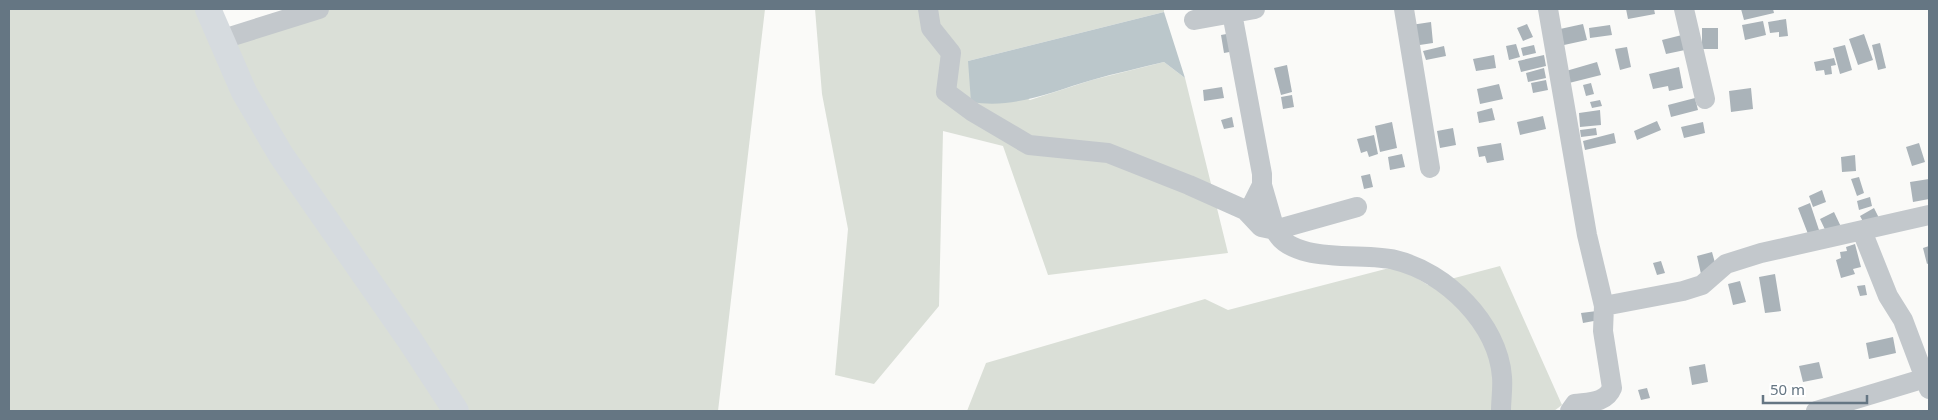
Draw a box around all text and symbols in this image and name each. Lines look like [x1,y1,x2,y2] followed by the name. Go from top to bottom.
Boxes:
[1763,372,1867,404] scale bar
[1770,379,1805,399] text: 50 m

